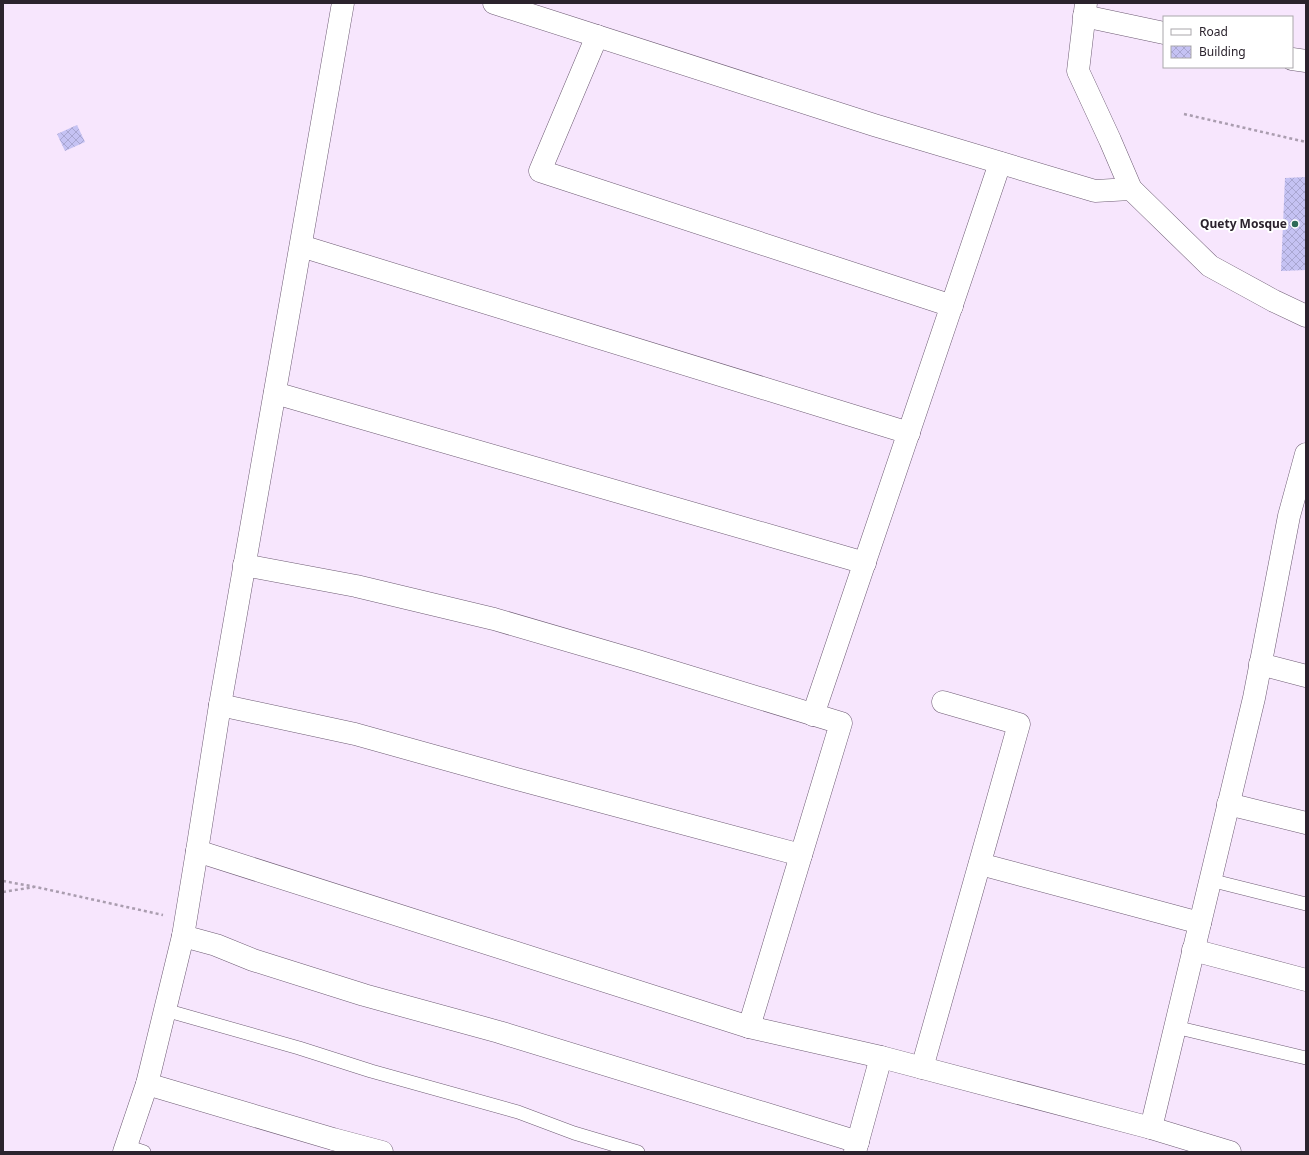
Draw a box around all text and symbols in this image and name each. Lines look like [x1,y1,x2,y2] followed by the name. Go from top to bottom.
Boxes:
[1163,16,1293,68] legend
[1199,23,1228,40] text: Road
[1199,43,1246,60] text: Building
[1200,215,1287,232] place label: Quety Mosque
[1290,219,1300,229] marker: Quety Mosque

